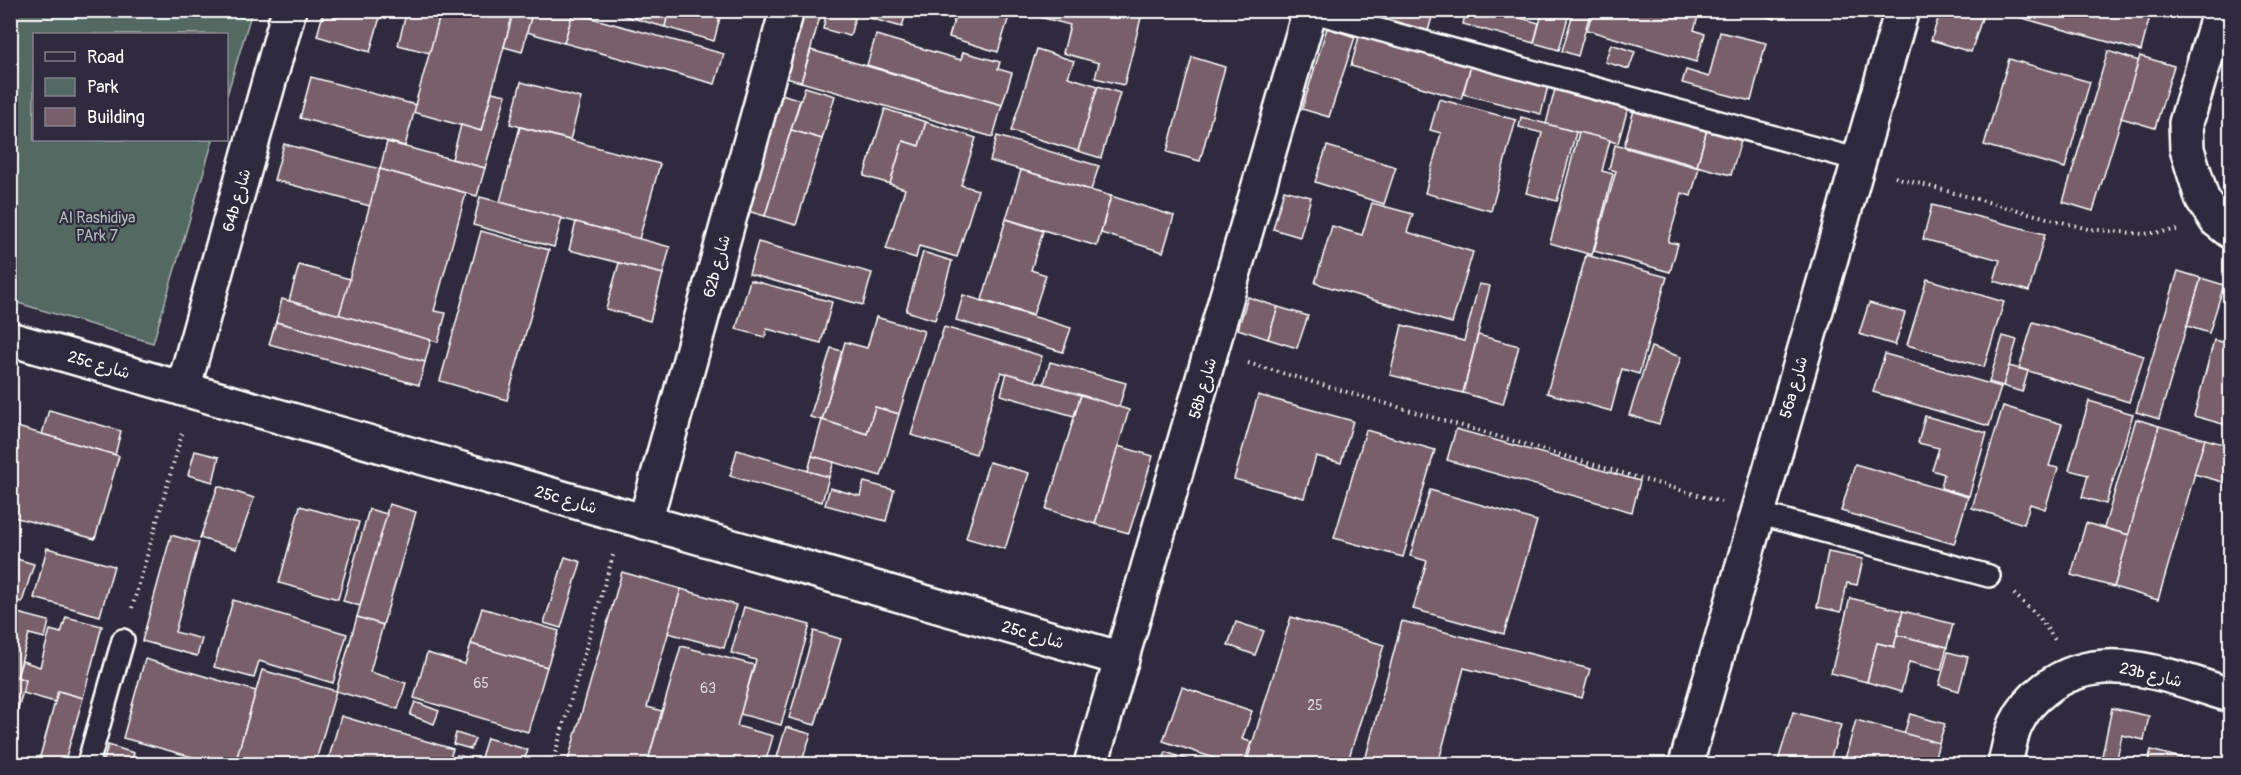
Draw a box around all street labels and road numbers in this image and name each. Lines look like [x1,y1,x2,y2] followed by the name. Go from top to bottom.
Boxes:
[218,166,256,234] street label: 64b شارع
[699,233,736,300] street label: 62b شارع
[65,347,132,384] street label: 25c شارع
[1776,354,1813,421] street label: 56a شارع
[1185,355,1222,421] street label: 58b شارع
[532,482,599,519] street label: 25c شارع
[999,617,1066,654] street label: 25c شارع
[2117,658,2184,693] street label: 23b شارع

